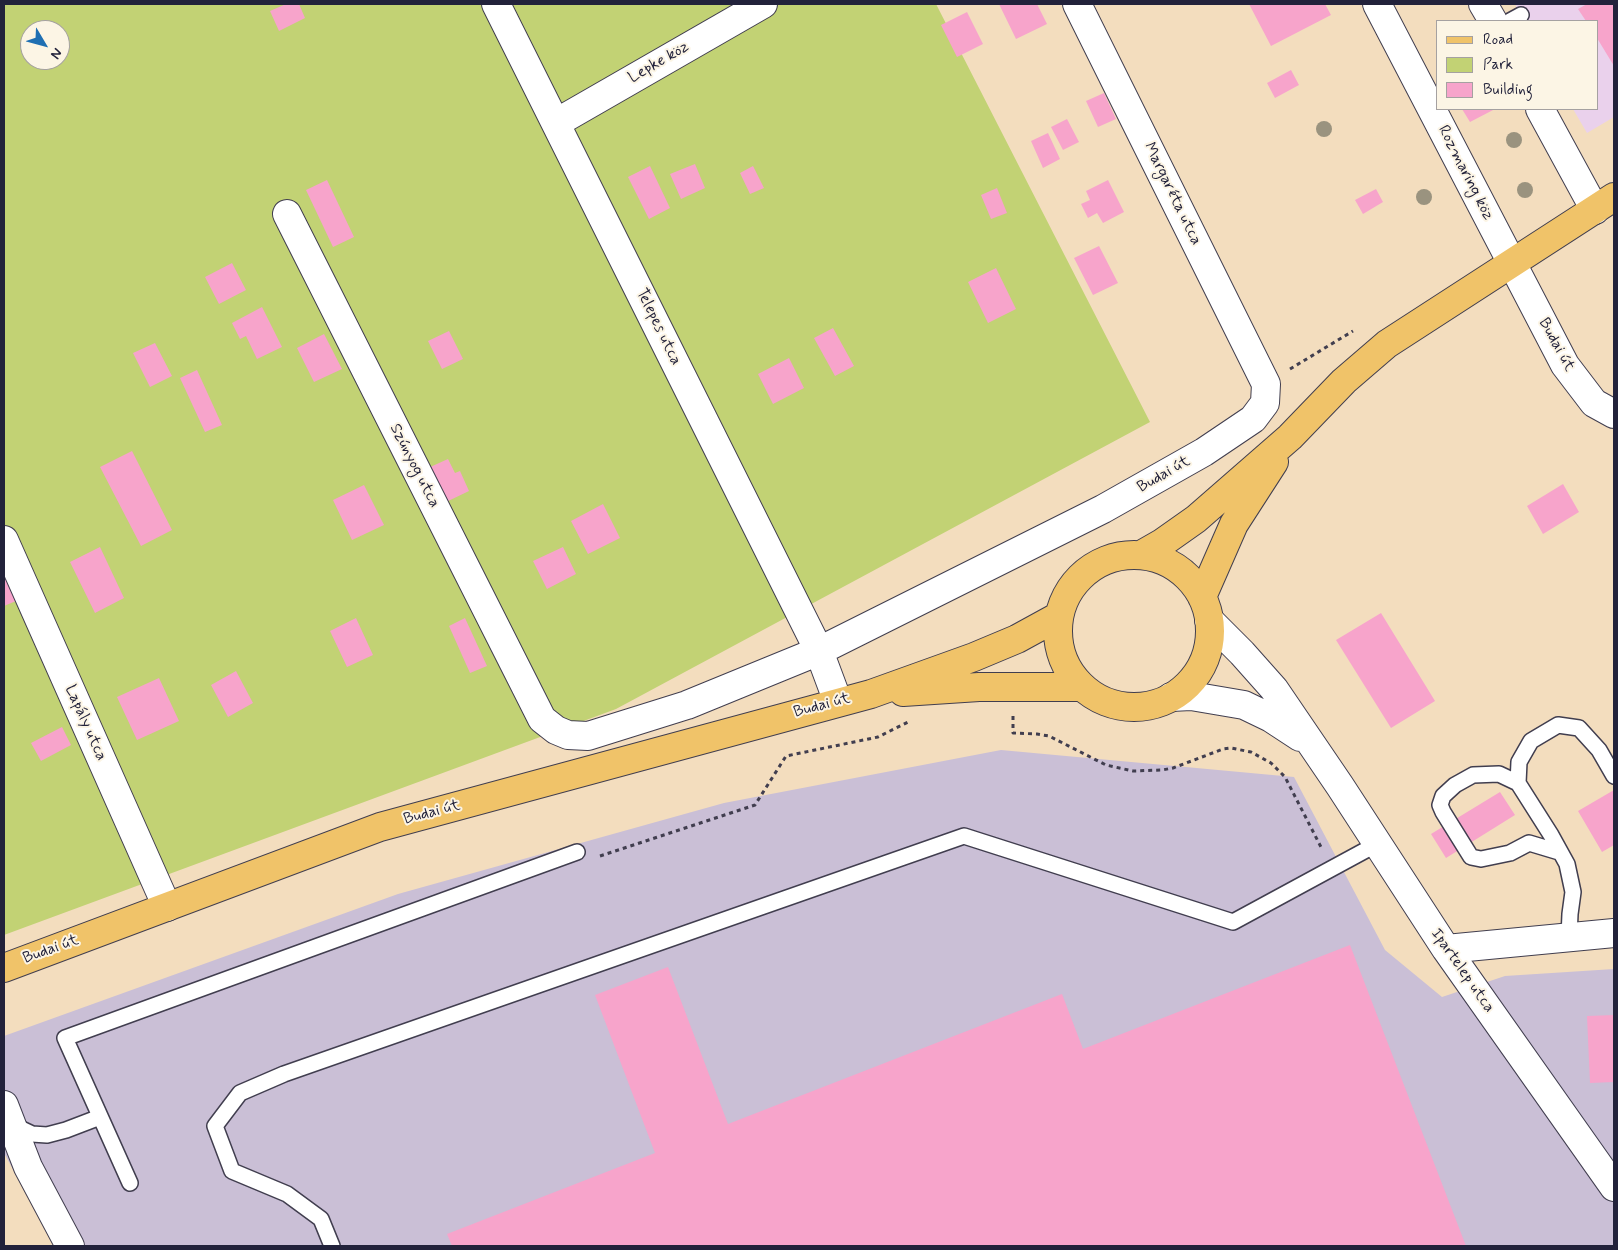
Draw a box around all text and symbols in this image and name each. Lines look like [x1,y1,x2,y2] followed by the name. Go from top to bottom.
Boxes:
[20,20,70,70] north arrow
[1436,20,1598,110] legend
[1483,30,1513,50] text: Road
[625,38,693,88] street label: Lepke köz
[46,44,66,63] text: N
[1483,55,1513,75] text: Park
[1483,80,1533,100] text: Building
[1433,122,1497,224] street label: Rozmaring köz
[1139,140,1205,248] street label: Margaréta utca
[631,286,685,368] street label: Telepes utca
[1534,315,1578,375] street label: Budai út
[385,421,443,511] street label: Szúnyog utca
[1134,452,1194,498] street label: Budai út
[60,682,110,764] street label: Lapály utca
[792,689,852,723] street label: Budai út
[402,796,462,830] street label: Budai út
[1426,925,1498,1017] street label: Ipartelep utca
[21,931,81,969] street label: Budai út

